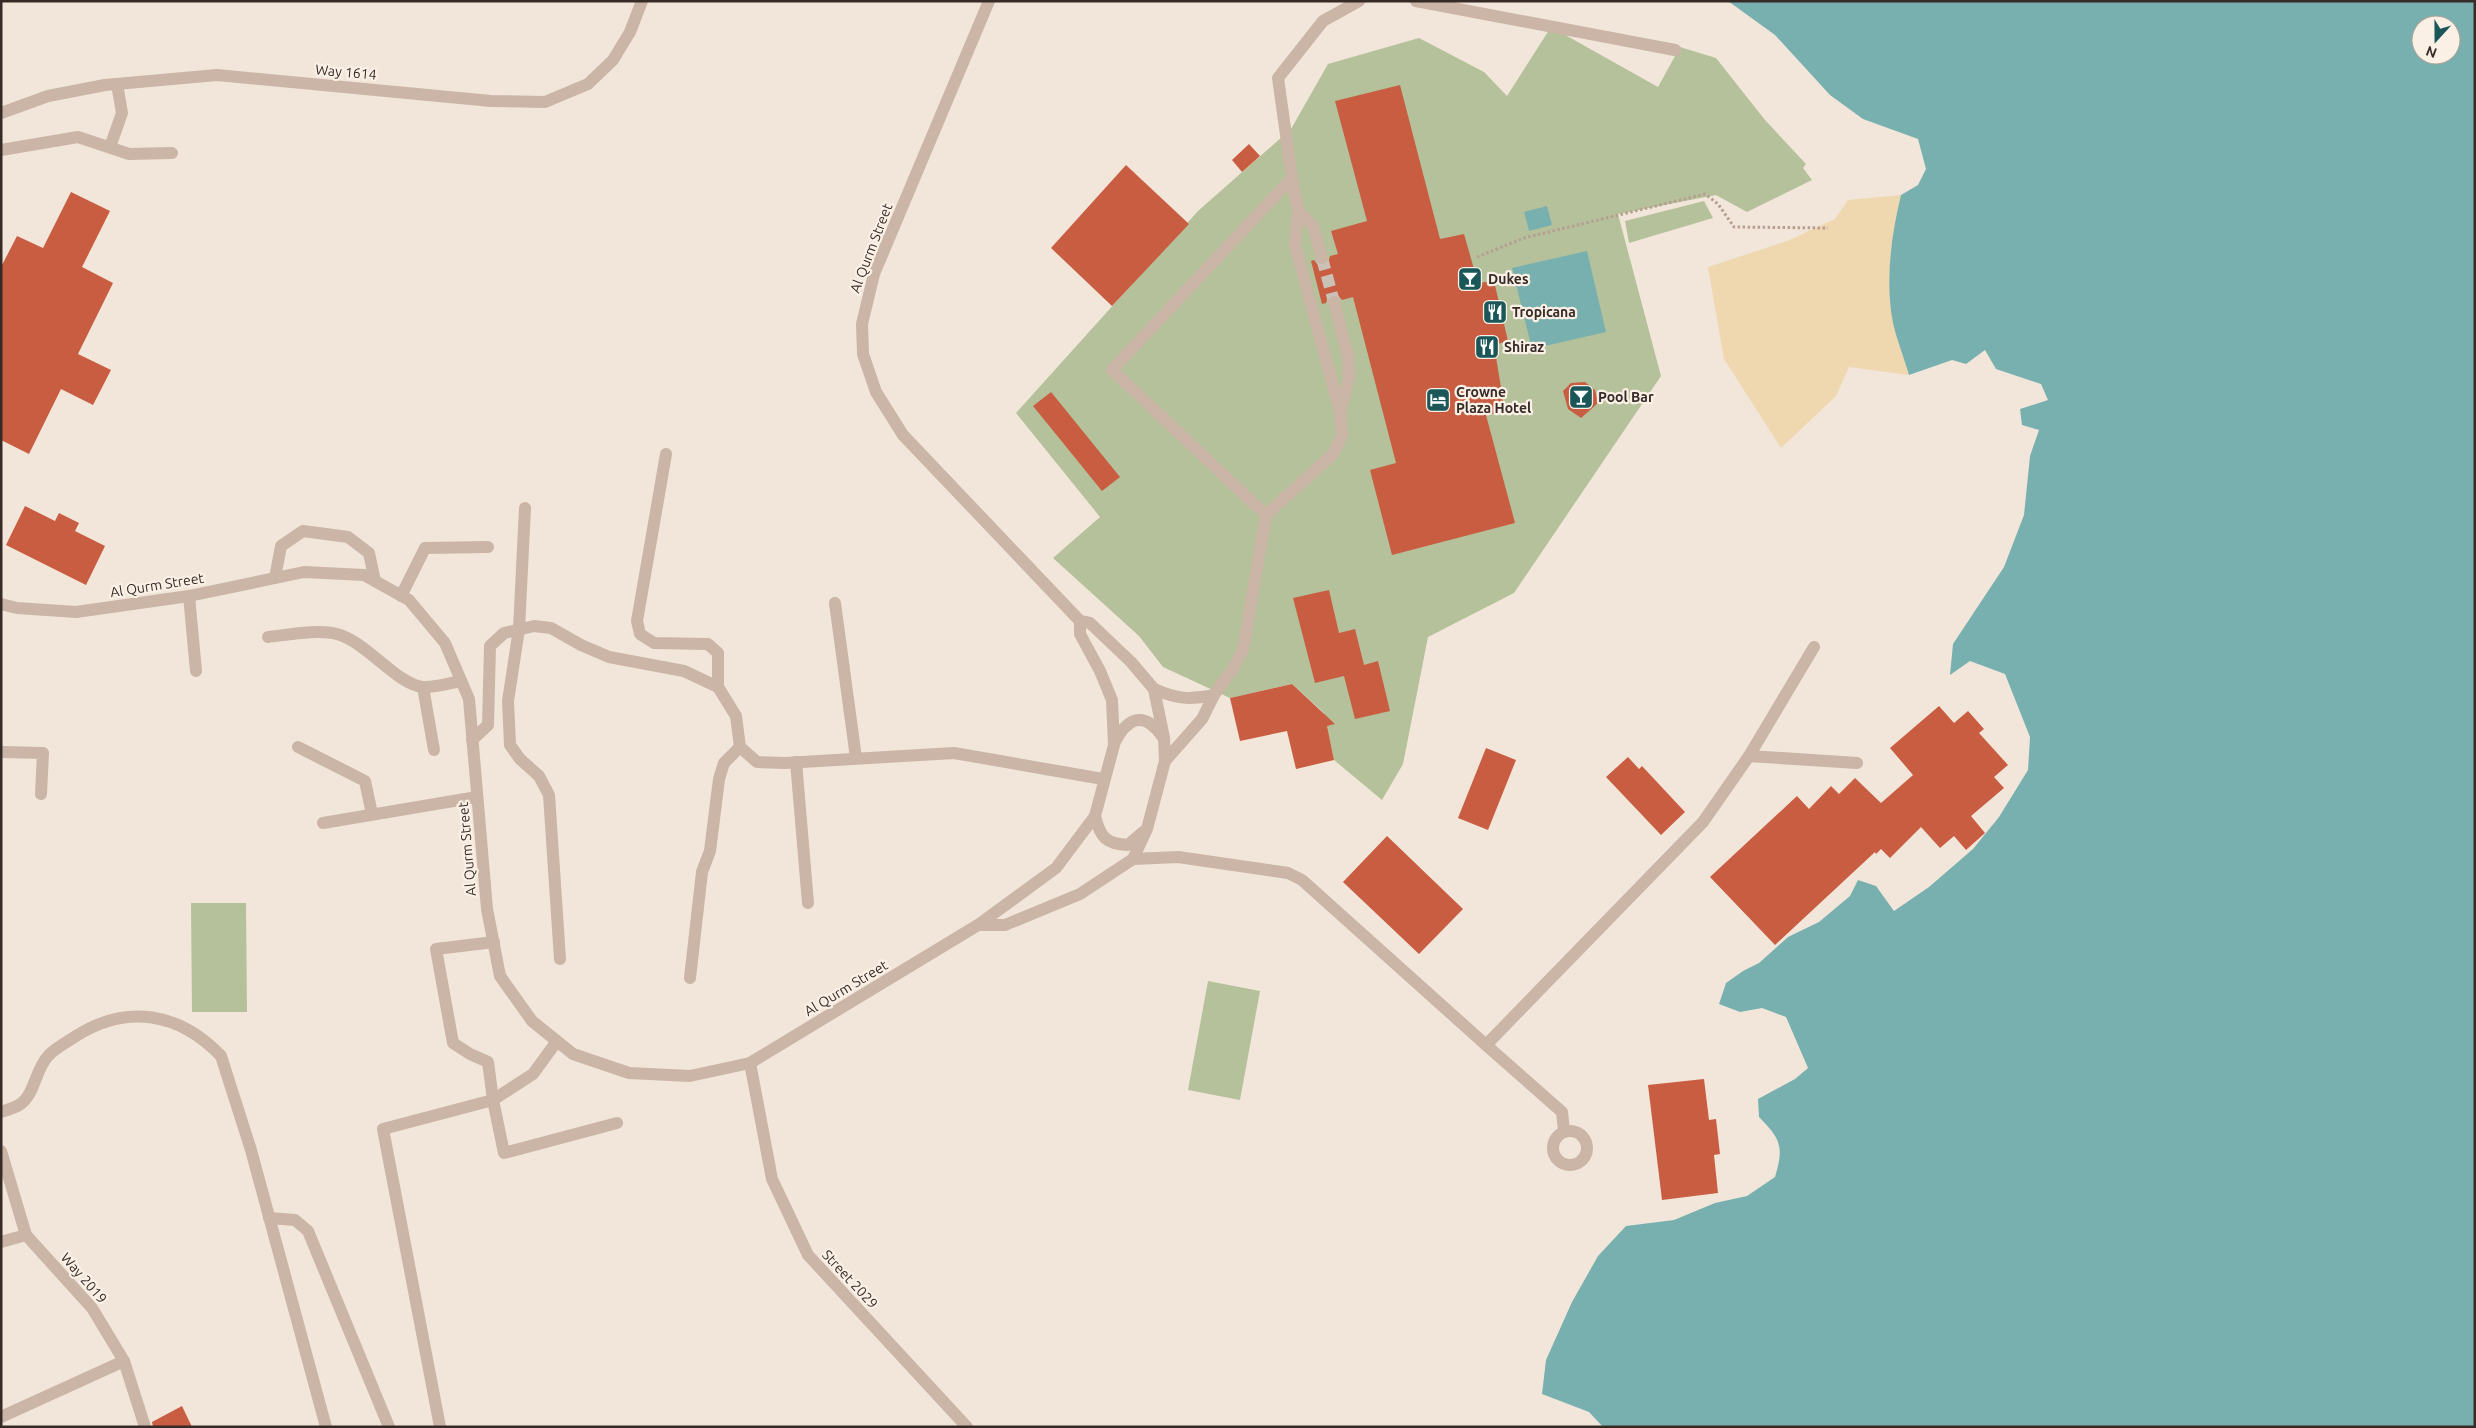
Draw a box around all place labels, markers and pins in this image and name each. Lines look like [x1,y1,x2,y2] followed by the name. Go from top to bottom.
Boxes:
[1457,266,1483,292] bar icon: Dukes
[1488,271,1529,287] place label: Dukes
[1482,299,1508,325] restaurant icon: Tropicana
[1512,304,1576,320] place label: Tropicana
[1474,334,1500,360] restaurant icon: Shiraz
[1504,339,1544,355] place label: Shiraz
[1456,384,1531,416] place label: Crowne Plaza Hotel
[1568,384,1594,410] bar icon: Pool Bar
[1425,387,1451,413] hotel icon: Crowne Plaza Hotel
[1598,389,1654,405] place label: Pool Bar

